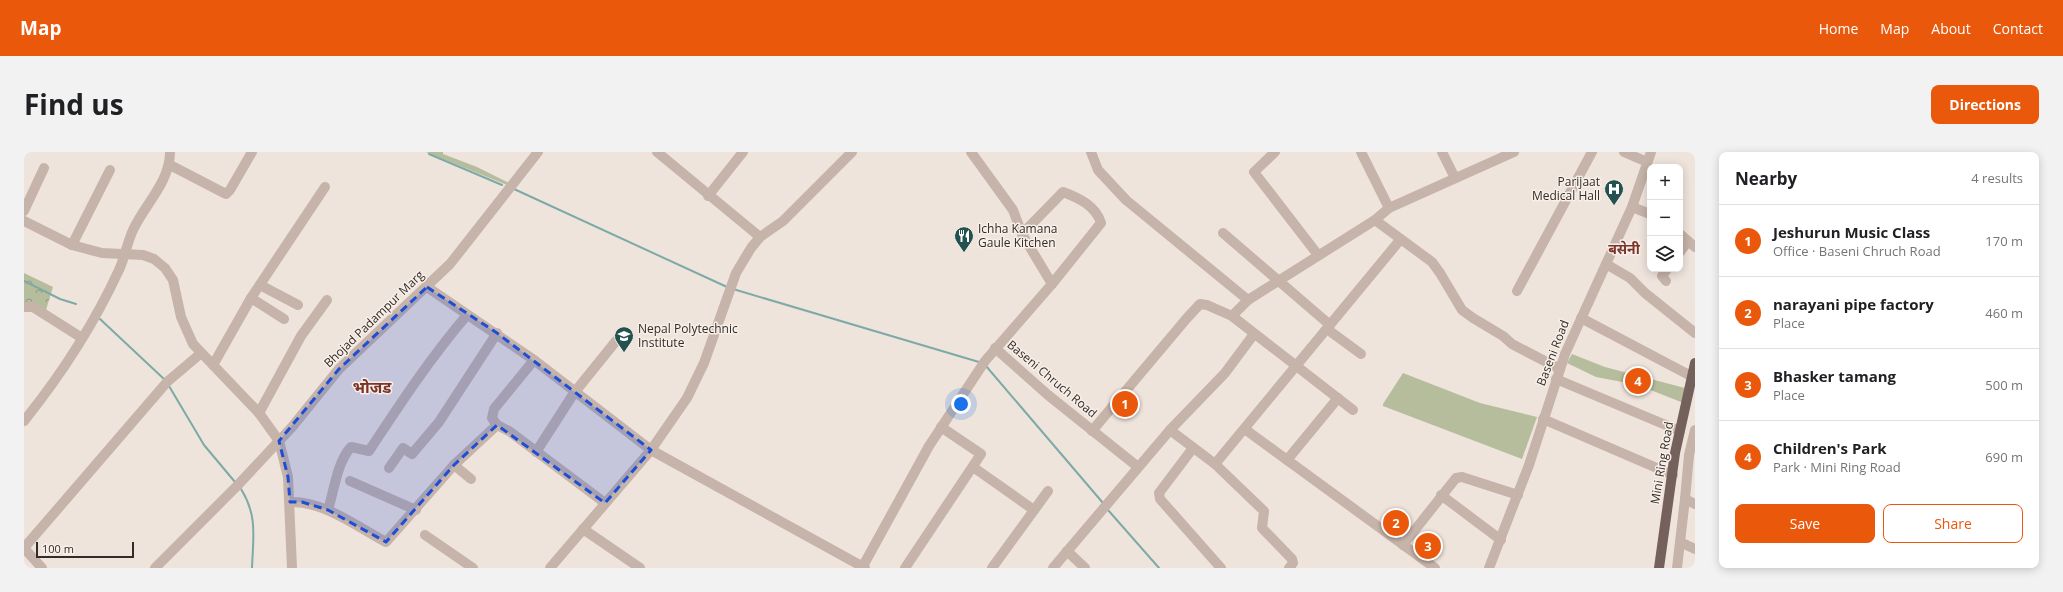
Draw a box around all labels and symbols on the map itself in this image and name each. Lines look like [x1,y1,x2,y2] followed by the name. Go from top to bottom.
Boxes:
[1532,173,1600,204] place label: Parijaat Medical Hall
[1603,178,1625,206] hospital icon: Parijaat Medical Hall
[978,220,1057,251] place label: Ichha Kamana Gaule Kitchen
[953,225,975,253] restaurant icon: Ichha Kamana Gaule Kitchen
[1608,239,1641,258] district label: बसेनी
[320,266,428,371] street label: Bhojad Padampur Marg
[1532,318,1573,388] street label: Baseni Road
[638,320,738,351] place label: Nepal Polytechnic Institute
[613,325,635,353] school or university icon: Nepal Polytechnic Institute
[1004,336,1101,421] street label: Baseni Chruch Road
[1625,366,1651,396] pin: 4
[353,376,392,398] district label: भोजड
[1112,389,1138,419] pin: 1
[951,394,971,414] your location
[1646,420,1677,505] street label: Mini Ring Road
[1383,508,1409,538] pin: 2
[1415,531,1441,561] pin: 3
[36,540,134,559] scale bar

